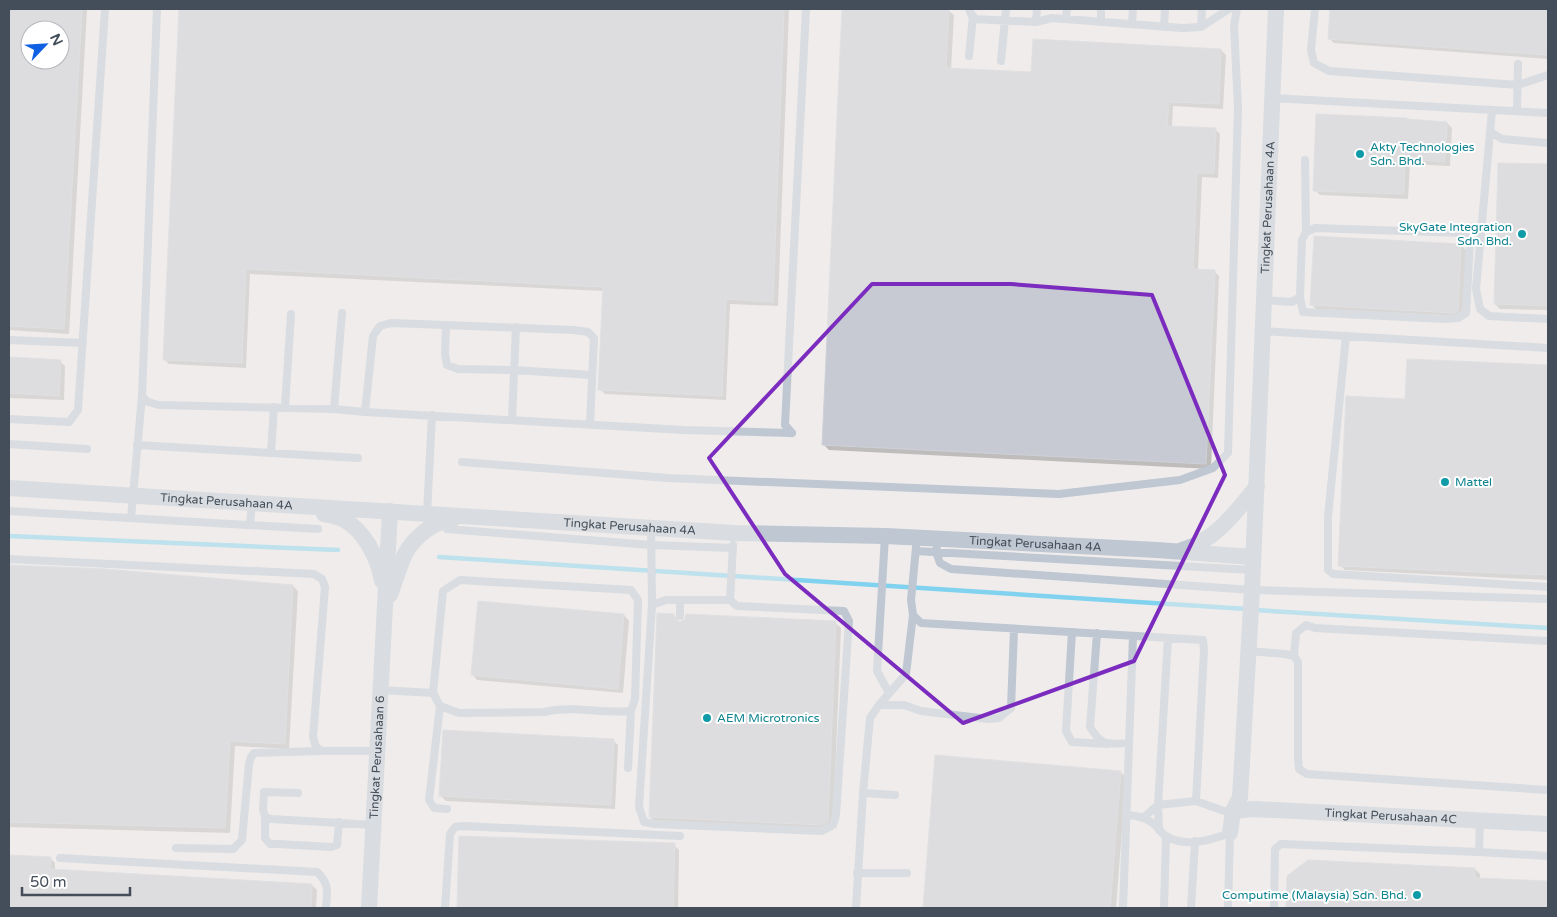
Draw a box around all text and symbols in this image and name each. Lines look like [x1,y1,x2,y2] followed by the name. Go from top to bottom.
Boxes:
[20,20,70,70] north arrow
[46,31,66,48] text: N
[1370,140,1475,168] place label: Akty Technologies Sdn. Bhd.
[1258,141,1278,274] street label: Tingkat Perusahaan 4A
[1354,148,1366,160] marker: Akty Technologies Sdn. Bhd.
[1399,220,1512,248] place label: SkyGate Integration Sdn. Bhd.
[1516,228,1528,240] marker: SkyGate Integration Sdn. Bhd.
[1455,475,1492,489] place label: Mattel
[1439,476,1451,488] marker: Mattel
[160,490,293,513] street label: Tingkat Perusahaan 4A
[563,515,697,538] street label: Tingkat Perusahaan 4A
[969,533,1102,554] street label: Tingkat Perusahaan 4A
[367,695,387,819] street label: Tingkat Perusahaan 6
[717,711,820,725] place label: AEM Microtronics
[701,712,713,724] marker: AEM Microtronics
[1324,806,1457,826] street label: Tingkat Perusahaan 4C
[22,864,130,896] scale bar
[30,873,67,891] text: 50 m
[1222,888,1407,902] place label: Computime (Malaysia) Sdn. Bhd.
[1411,889,1423,901] marker: Computime (Malaysia) Sdn. Bhd.

